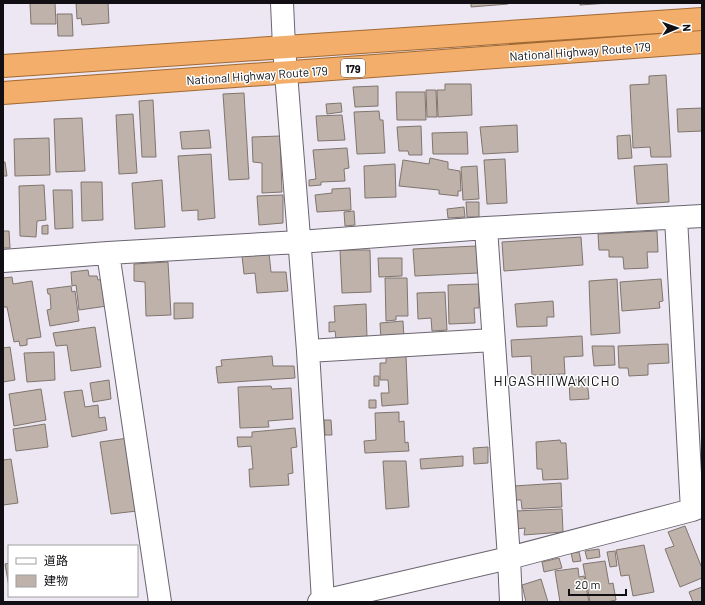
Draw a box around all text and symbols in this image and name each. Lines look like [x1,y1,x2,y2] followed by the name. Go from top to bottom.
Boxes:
[657,8,697,48] north arrow
[681,24,694,32] text: N
[509,39,651,63] street label: National Highway Route 179
[341,59,365,77] road number: 179
[186,63,328,87] street label: National Highway Route 179
[494,372,620,389] district label: HIGASHIIWAKICHO
[8,545,138,597] legend
[44,553,68,567] text: 道路
[569,571,626,597] scale bar
[44,573,68,587] text: 建物
[575,577,601,591] text: 20 m

